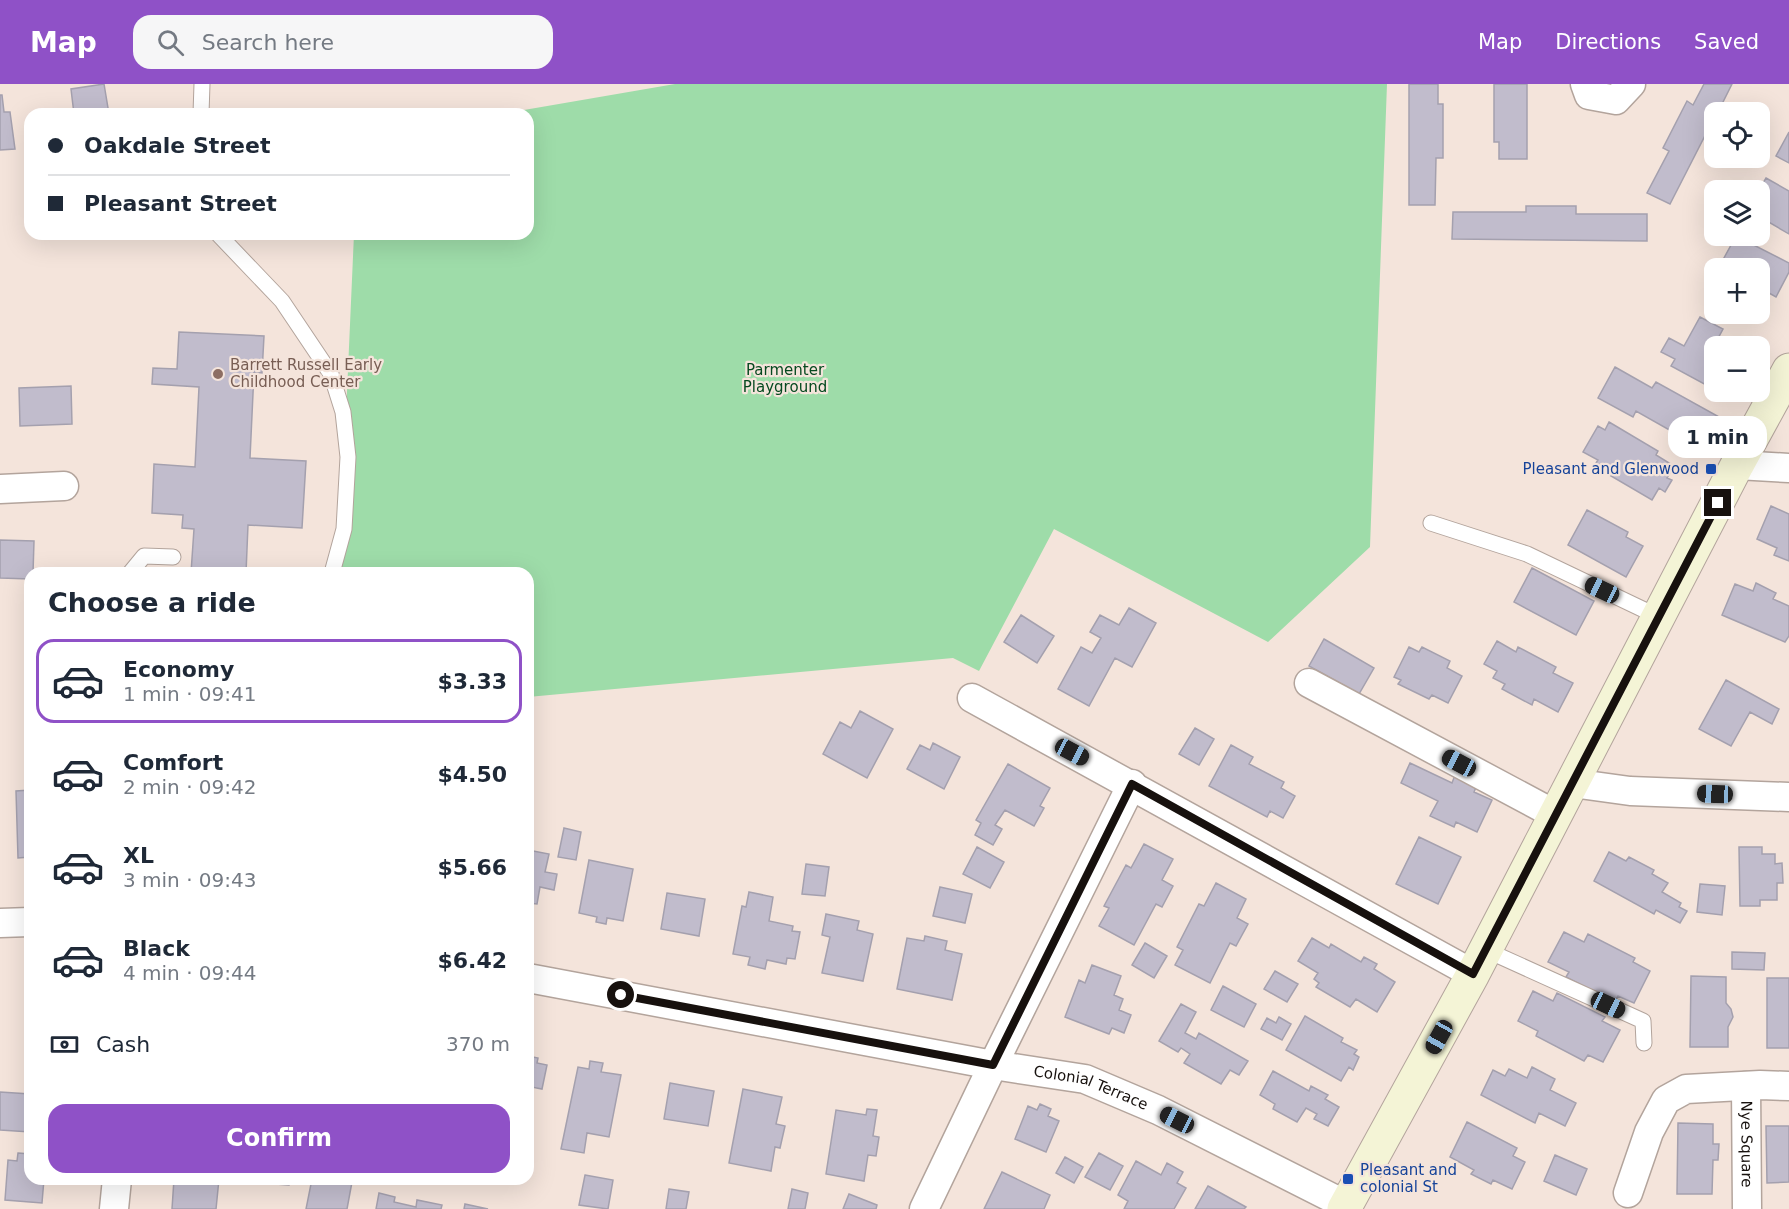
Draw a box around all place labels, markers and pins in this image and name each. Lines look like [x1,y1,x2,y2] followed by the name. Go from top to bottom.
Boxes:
[230,356,382,391] place label: Barrett Russell Early Childhood Center
[211,367,225,381] marker: Barrett Russell Early Childhood Center
[1523,460,1699,478] place label: Pleasant and Glenwood
[1704,462,1718,476] marker: Pleasant and Glenwood
[1360,1161,1457,1196] place label: Pleasant and colonial St
[1341,1172,1355,1186] marker: Pleasant and colonial St

